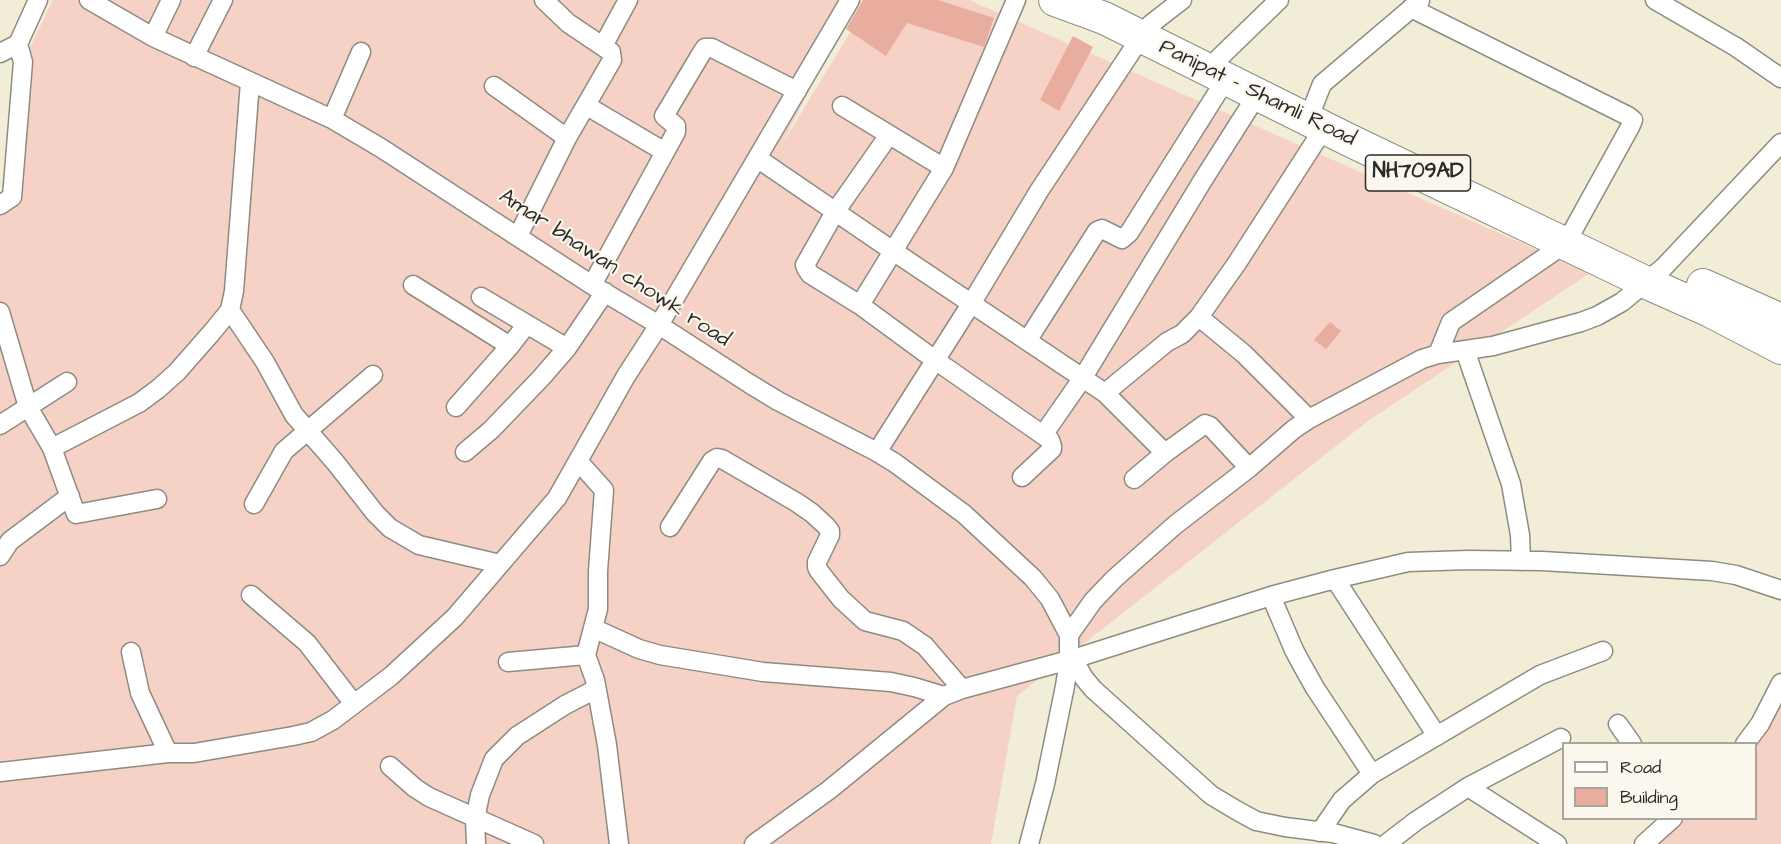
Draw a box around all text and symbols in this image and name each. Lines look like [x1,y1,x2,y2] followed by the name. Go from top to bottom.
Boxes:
[1154,35,1360,153] street label: Panipat - Shamli Road
[1366,155,1470,191] road number: NH709AD
[493,184,735,354] street label: Amar bhawan chowk road
[1562,742,1757,820] legend
[1620,755,1661,780] text: Road
[1620,785,1678,810] text: Building

